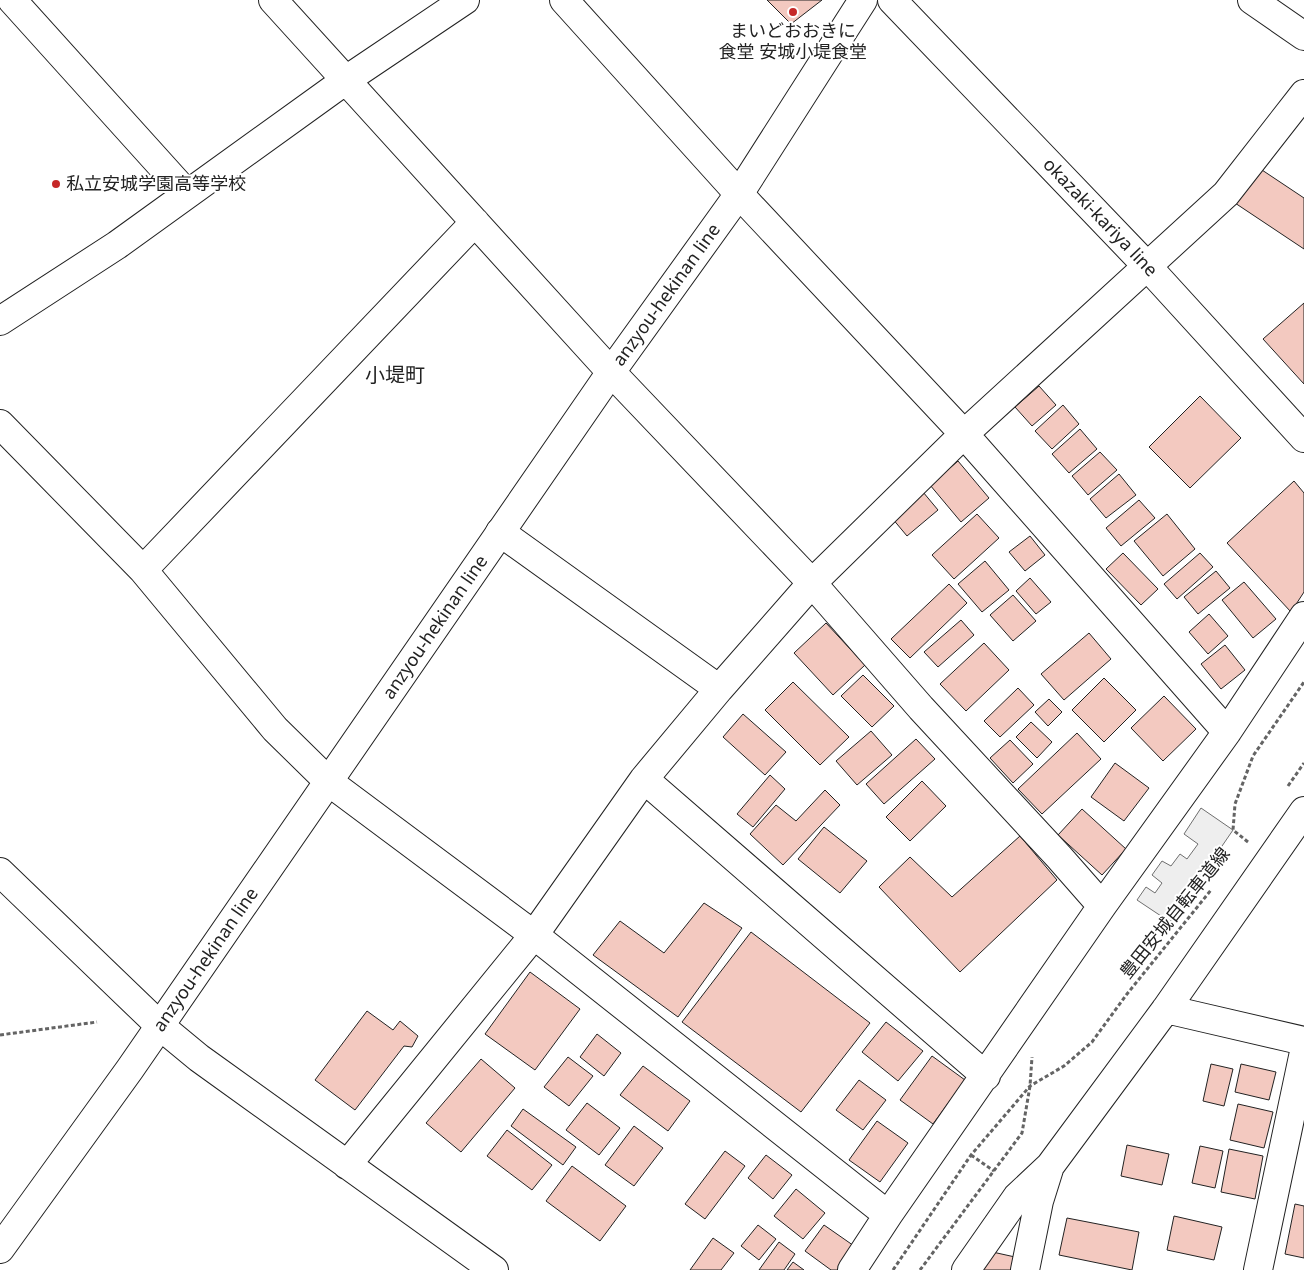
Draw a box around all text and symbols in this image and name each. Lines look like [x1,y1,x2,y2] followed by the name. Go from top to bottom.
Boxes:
[787,6,799,18] marker: まいどおおきに 食堂 安城小堤食堂
[719,18,867,63] place label: まいどおおきに 食堂 安城小堤食堂
[1038,152,1164,281] street label: okazaki-kariya line
[66,171,246,195] place label: 私立安城学園高等学校
[50,178,62,190] marker: 私立安城学園高等学校
[606,218,725,370] street label: anzyou-hekinan line
[365,361,425,388] district label: 小堤町
[376,550,492,703] street label: anzyou-hekinan line
[1114,842,1235,983] street label: 豊田安城自転車道線
[147,882,263,1036] street label: anzyou-hekinan line

